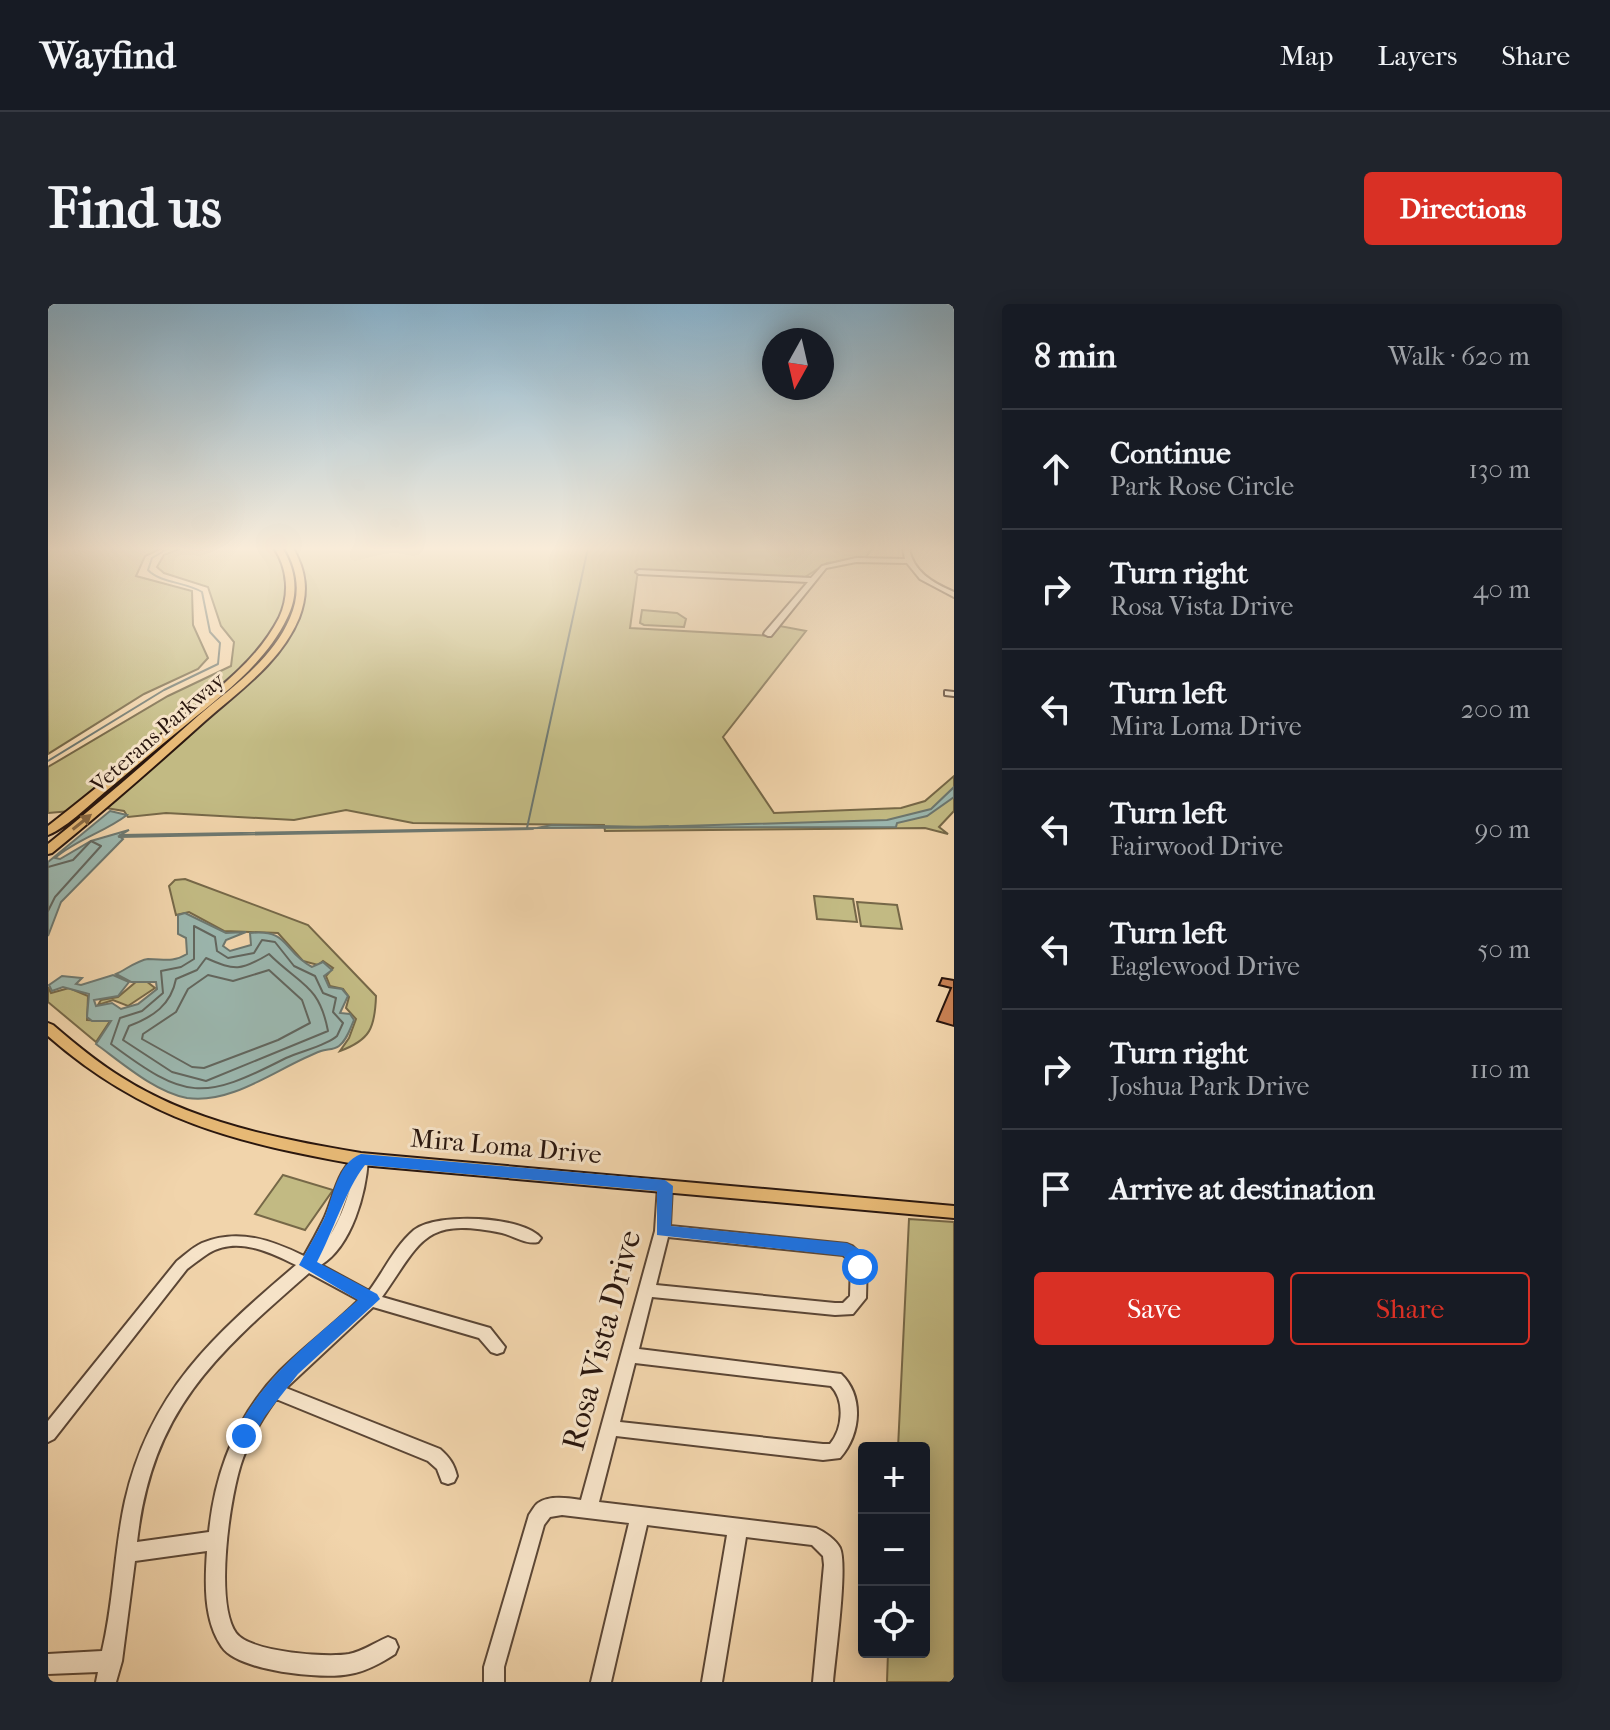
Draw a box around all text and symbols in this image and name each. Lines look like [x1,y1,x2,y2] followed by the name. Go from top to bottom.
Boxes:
[40,33,176,78] text: Wayfind
[1280,39,1333,72] text: Map
[1377,39,1457,72] text: Layers
[1501,39,1570,72] text: Share
[1364,172,1562,245] button: Directions
[48,176,222,241] text: Find us
[762,328,834,400] north arrow
[1034,336,1116,376] text: 8 min
[1388,341,1530,372] text: Walk · 620 m
[1110,436,1231,471] text: Continue
[1034,447,1078,491] icon: ahead
[1469,454,1530,485] text: 130 m
[1110,471,1294,502] text: Park Rose Circle
[1110,556,1248,591] text: Turn right
[1034,567,1078,611] icon: right
[1473,574,1530,605] text: 40 m
[1110,591,1293,622] text: Rosa Vista Drive
[85,667,231,799] street label: Veterans Parkway
[1110,676,1227,711] text: Turn left
[1034,687,1078,731] icon: left
[1461,694,1530,725] text: 200 m
[1110,711,1302,742] text: Mira Loma Drive
[1110,796,1227,831] text: Turn left
[1034,807,1078,851] icon: left
[72,814,92,831] one-way arrow
[1475,814,1530,845] text: 90 m
[1110,831,1283,862] text: Fairwood Drive
[1110,916,1227,951] text: Turn left
[1034,927,1078,971] icon: left
[1477,934,1530,965] text: 50 m
[1110,951,1300,982] text: Eaglewood Drive
[1110,1036,1248,1071] text: Turn right
[1034,1047,1078,1091] icon: right
[1470,1054,1530,1085] text: 110 m
[1110,1071,1309,1102] text: Joshua Park Drive
[409,1123,603,1170] street label: Mira Loma Drive
[1034,1167,1078,1211] icon: arrive
[1110,1172,1375,1207] text: Arrive at destination
[554,1226,649,1454] street label: Rosa Vista Drive
[842,1249,878,1285] route start
[1034,1272,1274,1345] button: Save
[1290,1272,1530,1345] button: Share
[226,1418,262,1454] route end
[858,1442,930,1658] map controls
[858,1442,930,1514] button: +
[858,1514,930,1586] button: −
[858,1586,930,1658] button: locate

